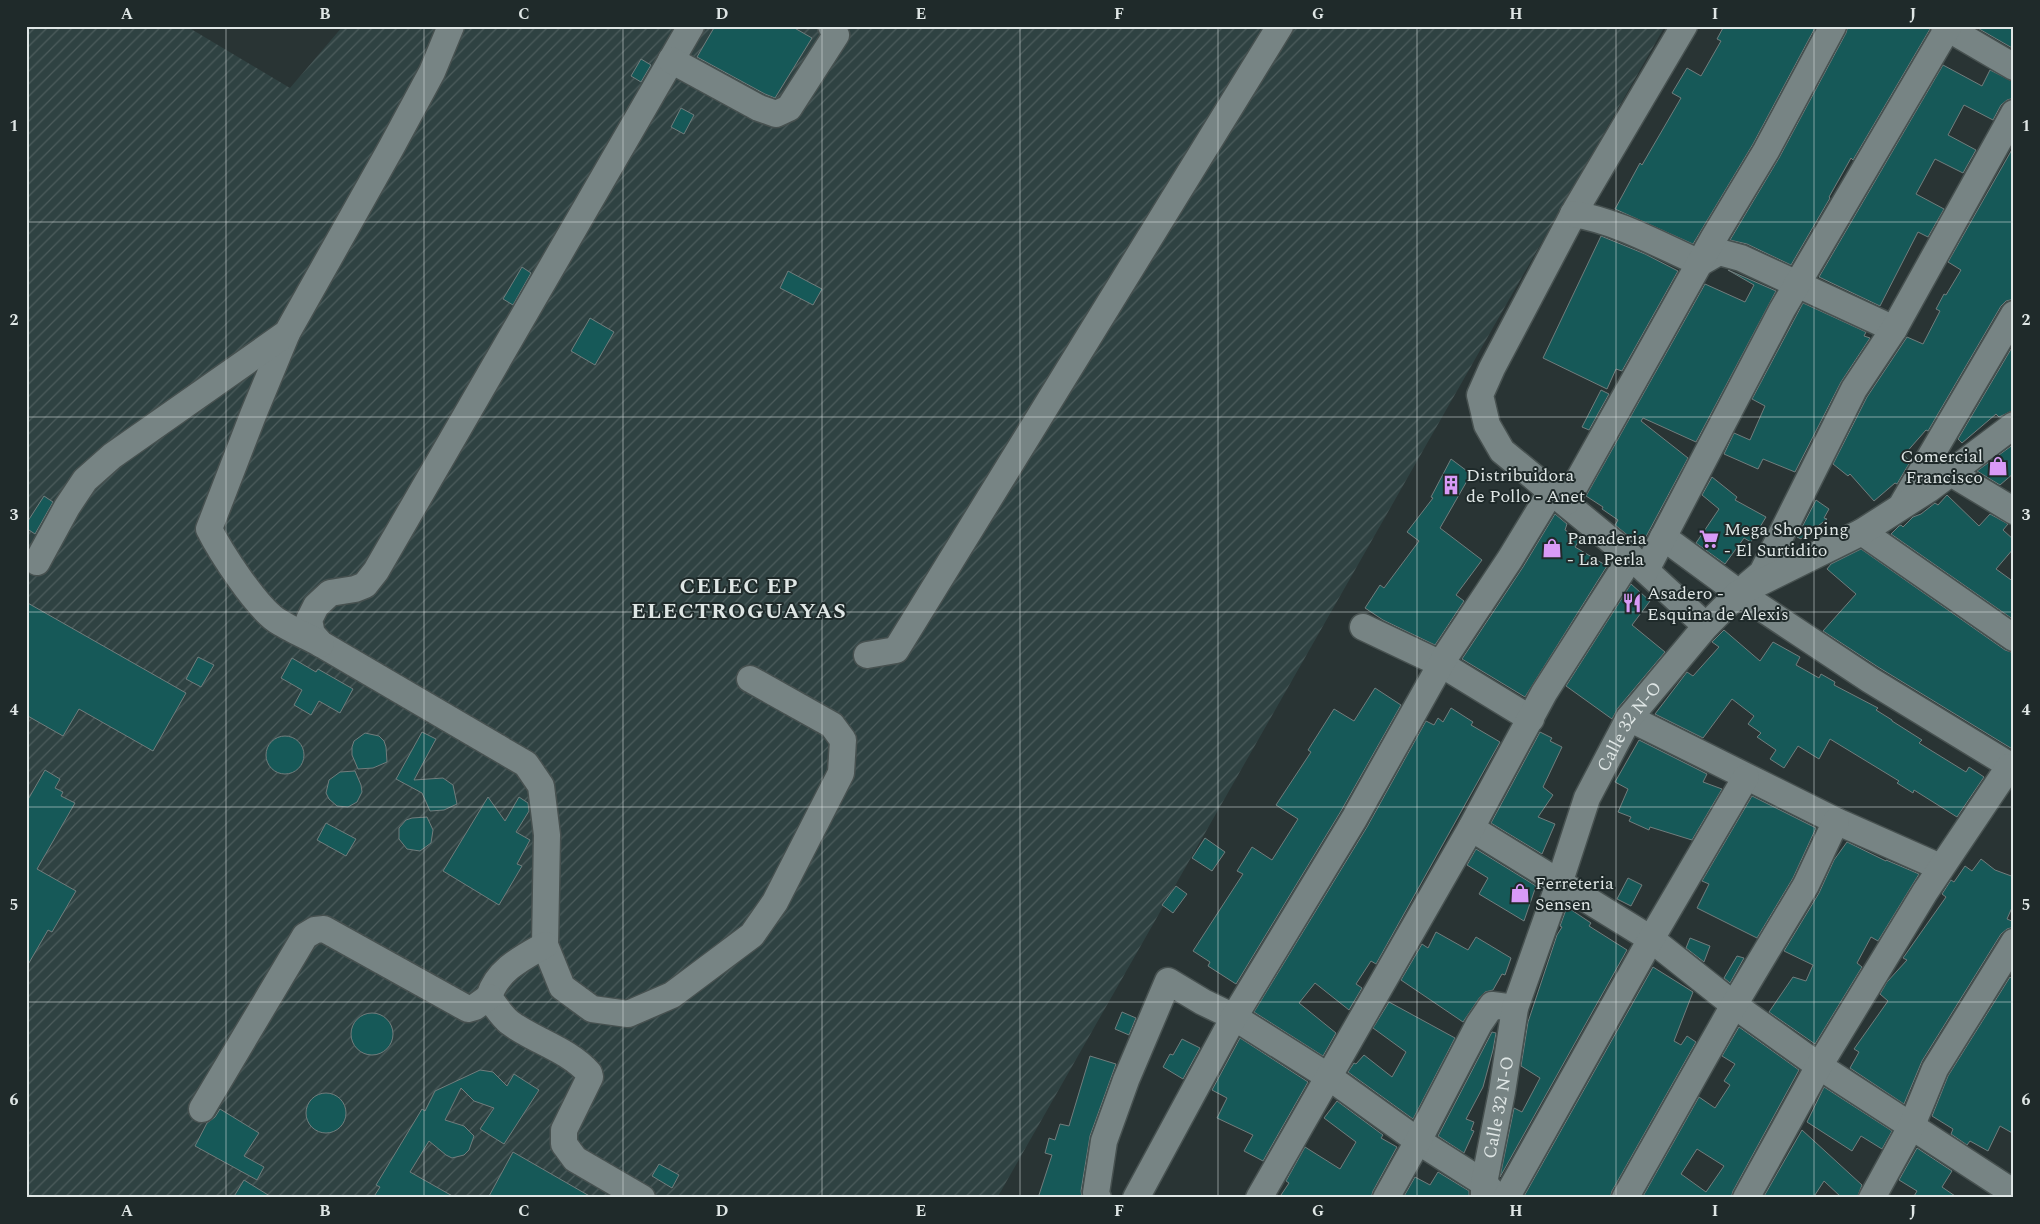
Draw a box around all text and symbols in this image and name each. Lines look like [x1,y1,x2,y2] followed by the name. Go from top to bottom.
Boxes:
[121,2,134,26] text: A
[319,2,331,26] text: B
[518,2,530,26] text: C
[716,2,729,26] text: D
[916,2,926,26] text: E
[1114,2,1124,26] text: F
[1312,2,1324,26] text: G
[1509,2,1523,26] text: H
[1712,2,1718,26] text: I
[1910,2,1917,26] text: J
[10,114,18,138] text: 1
[2022,114,2030,138] text: 1
[10,308,19,332] text: 2
[2022,308,2031,332] text: 2
[1901,443,1983,491] place label: Comercial Francisco
[1987,455,2009,477] shop icon: Comercial Francisco
[1466,462,1585,510] place label: Distribuidora de Pollo - Anet
[1440,474,1462,496] building icon: Distribuidora de Pollo - Anet
[10,503,19,527] text: 3
[2022,503,2031,527] text: 3
[1724,516,1849,564] place label: Mega Shopping - El Surtidito
[1567,525,1647,573] place label: Panaderia - La Perla
[1698,528,1720,550] supermarket icon: Mega Shopping - El Surtidito
[1541,537,1563,559] shop icon: Panaderia - La Perla
[631,570,847,628] district label: CELEC EP ELECTROGUAYAS
[1647,580,1789,628] place label: Asadero - Esquina de Alexis
[1621,592,1643,614] restaurant icon: Asadero - Esquina de Alexis
[1590,675,1668,777] street label: Calle 32 N-O
[10,698,19,722] text: 4
[2022,698,2031,722] text: 4
[1535,870,1614,918] place label: Ferreteria Sensen
[1509,882,1531,904] shop icon: Ferreteria Sensen
[10,893,18,917] text: 5
[2022,893,2030,917] text: 5
[1476,1054,1521,1161] street label: Calle 32 N-O
[10,1088,19,1112] text: 6
[2022,1088,2031,1112] text: 6
[121,1199,134,1223] text: A
[319,1199,331,1223] text: B
[518,1199,530,1223] text: C
[716,1199,729,1223] text: D
[916,1199,926,1223] text: E
[1114,1199,1124,1223] text: F
[1312,1199,1324,1223] text: G
[1509,1199,1523,1223] text: H
[1712,1199,1718,1223] text: I
[1910,1199,1917,1223] text: J

